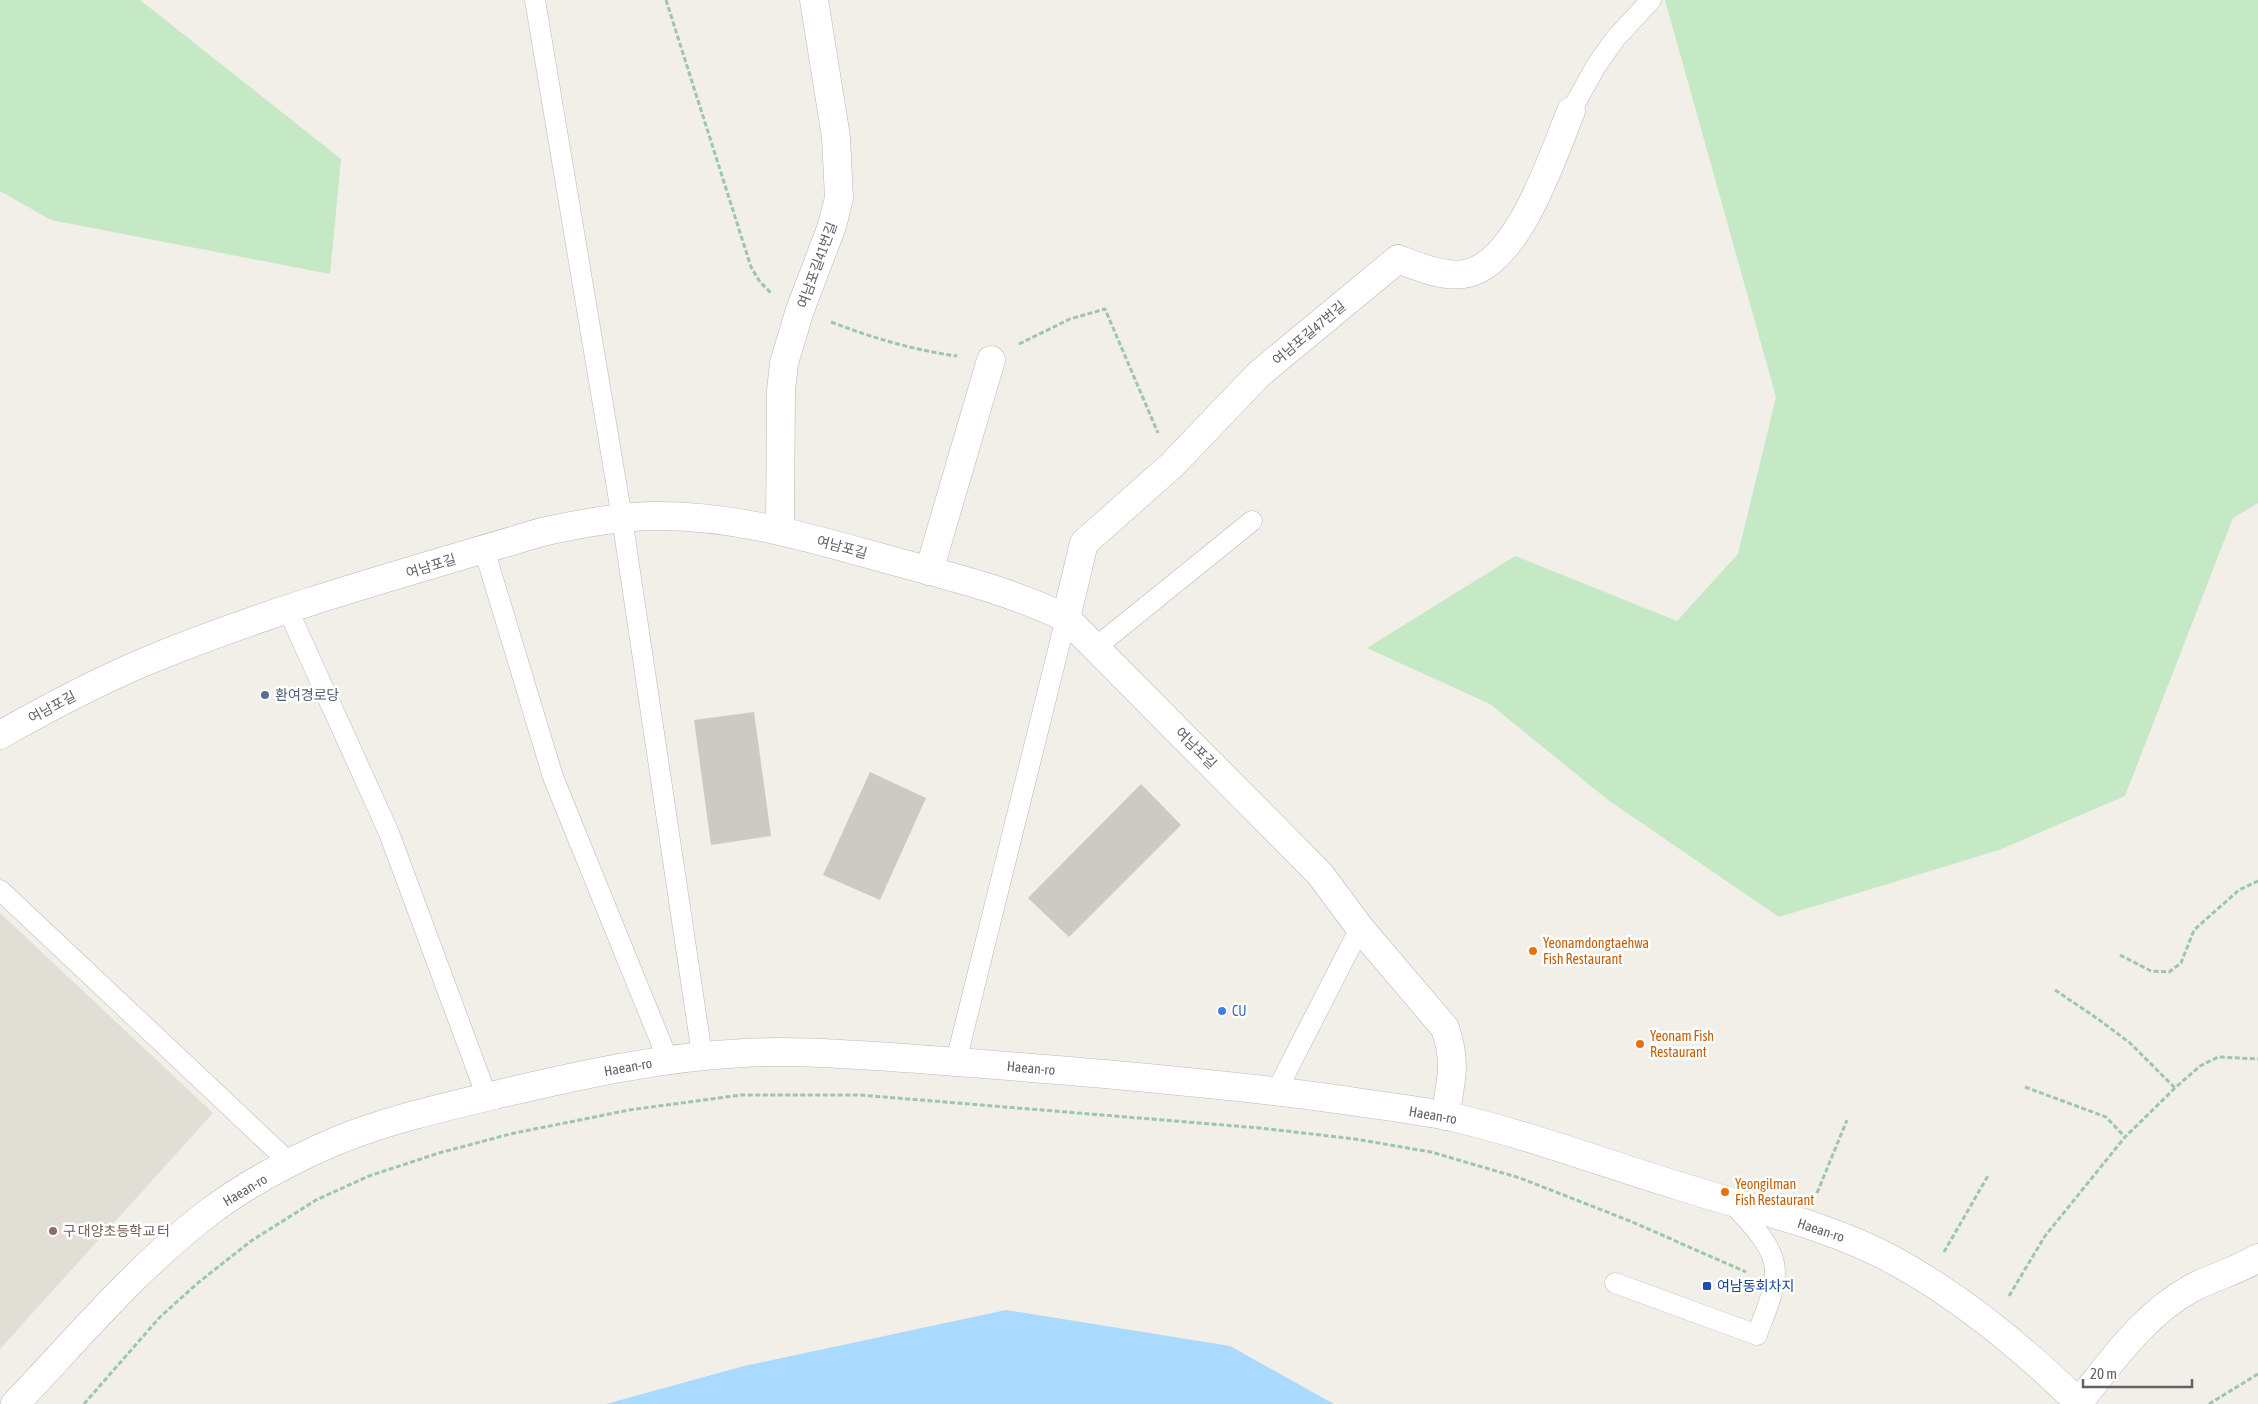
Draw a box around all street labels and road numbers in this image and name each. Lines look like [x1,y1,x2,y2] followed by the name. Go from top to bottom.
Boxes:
[794,220,840,310] street label: 여남포길41번길
[1269,298,1349,368] street label: 여남포길47번길
[815,533,869,561] street label: 여남포길
[404,551,458,581] street label: 여남포길
[25,688,79,726] street label: 여남포길
[1172,724,1220,772] street label: 여남포길
[603,1055,653,1079] street label: Haean-ro
[1006,1058,1056,1078] street label: Haean-ro
[1408,1103,1458,1127] street label: Haean-ro
[220,1171,270,1209] street label: Haean-ro
[1795,1215,1847,1245] street label: Haean-ro

